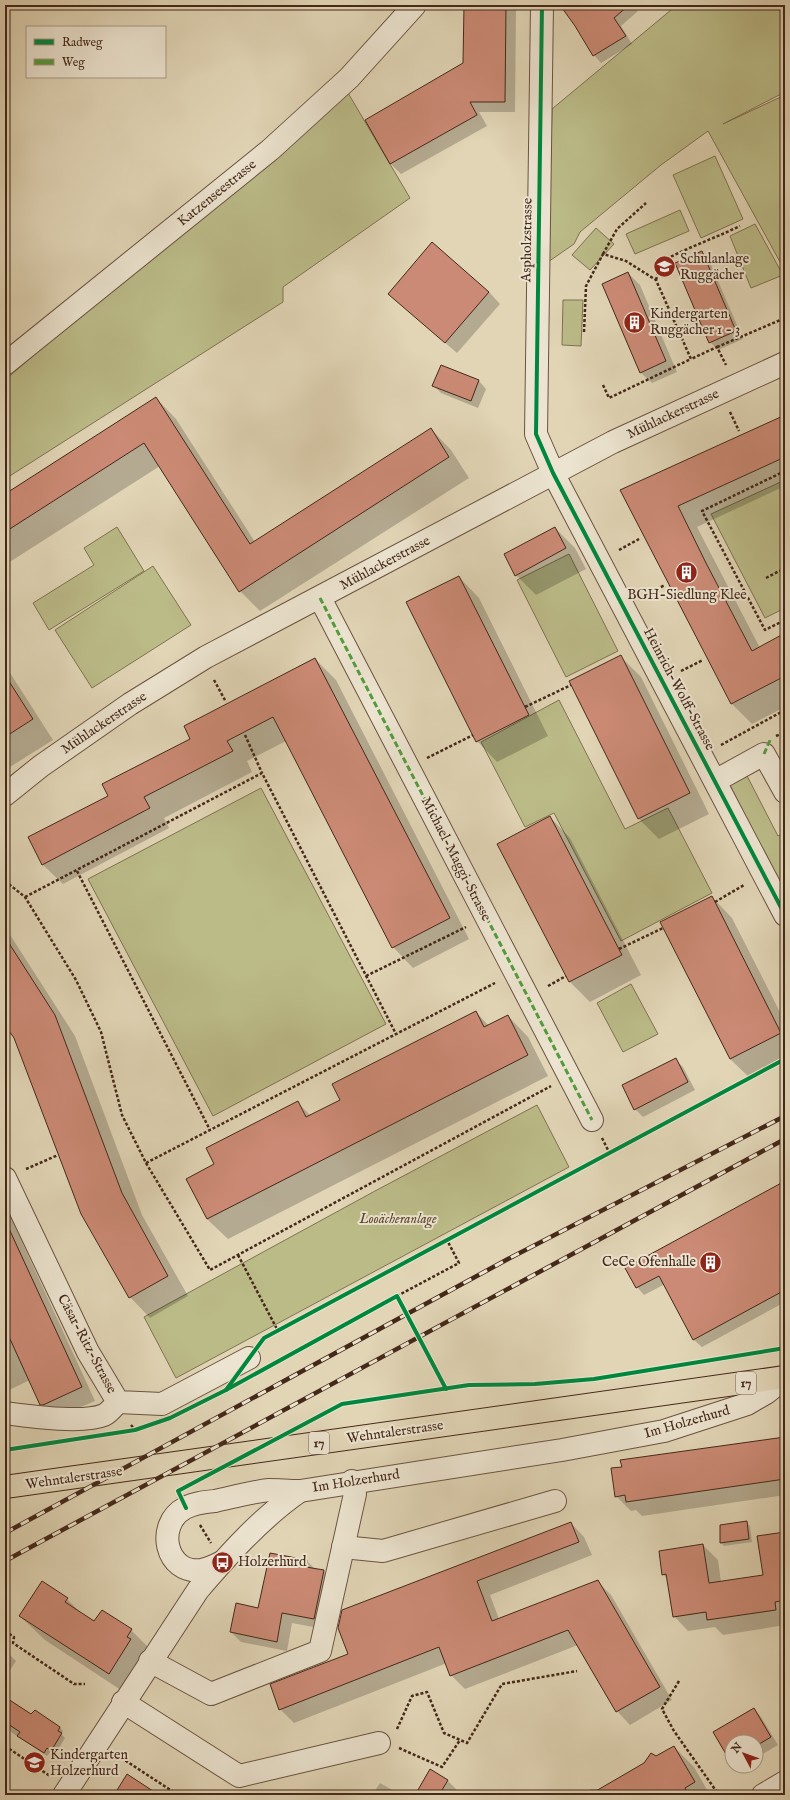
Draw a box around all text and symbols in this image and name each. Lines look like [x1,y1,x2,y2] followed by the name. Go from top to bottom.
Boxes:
[26,26,166,78] legend
[62,35,103,50] text: Radweg
[62,55,85,70] text: Weg
[174,155,261,230] street label: Katzenseestrasse
[517,197,537,283] street label: Aspholzstrasse
[680,250,750,284] place label: Schulanlage Ruggächer
[652,254,678,280] school or university icon: Schulanlage Ruggächer
[650,305,740,339] place label: Kindergarten Ruggächer 1 - 3
[621,309,647,335] building icon: Kindergarten Ruggächer 1 - 3
[624,385,723,443] street label: Mühlackerstrasse
[337,531,434,594] street label: Mühlackerstrasse
[674,560,700,586] building icon: BGH-Siedlung Klee
[627,586,747,604] place label: BGH-Siedlung Klee
[639,625,719,754] street label: Heinrich-Wolff-Strasse
[58,687,151,758] street label: Mühlackerstrasse
[417,794,495,925] street label: Michael-Maggi-Strasse
[358,1210,437,1229] park label: Looächeranlage
[698,1249,724,1275] building icon: CeCe Ofenhalle
[602,1253,697,1271] place label: CeCe Ofenhalle
[53,1291,121,1397] street label: Cäsar-Ritz-Strasse
[736,1372,756,1394] road number: 17
[642,1401,732,1443] street label: Im Holzerhurd
[346,1416,445,1448] street label: Wehntalerstrasse
[309,1432,329,1454] road number: 17
[25,1462,124,1494] street label: Wehntalerstrasse
[311,1465,402,1497] street label: Im Holzerhurd
[209,1549,235,1575] bus stop icon: Holzerhurd
[238,1553,307,1571] place label: Holzerhurd
[724,1734,764,1774] north arrow
[728,1740,746,1757] text: N
[50,1746,128,1780] place label: Kindergarten Holzerhurd
[21,1750,47,1776] school or university icon: Kindergarten Holzerhurd

